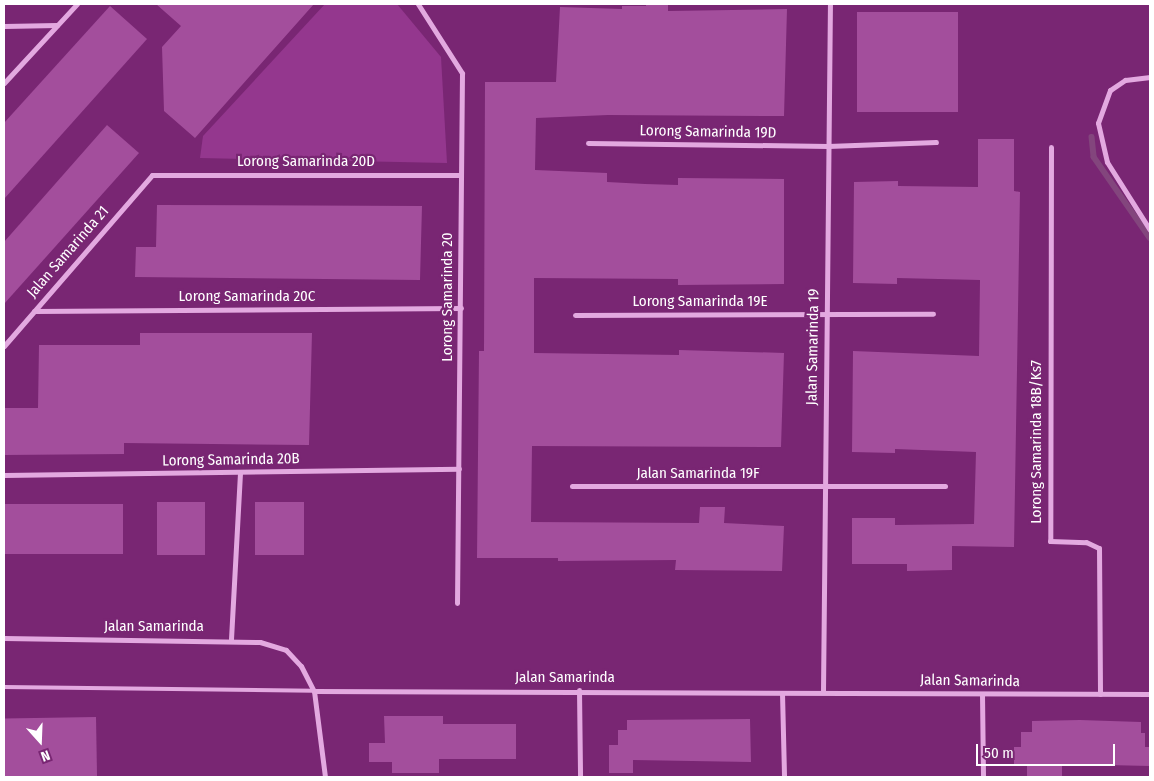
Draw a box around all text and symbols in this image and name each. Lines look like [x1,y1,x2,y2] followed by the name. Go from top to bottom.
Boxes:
[639,122,777,142] street label: Lorong Samarinda 19D
[237,153,375,171] street label: Lorong Samarinda 20D
[23,202,113,302] street label: Jalan Samarinda 21
[439,232,457,362] street label: Lorong Samarinda 20
[179,288,315,306] street label: Lorong Samarinda 20C
[803,289,823,405] street label: Jalan Samarinda 19
[632,293,768,311] street label: Lorong Samarinda 19E
[1028,360,1046,524] street label: Lorong Samarinda 18B/Ks7
[162,450,300,470] street label: Lorong Samarinda 20B
[636,465,760,483] street label: Jalan Samarinda 19F
[104,618,204,636] street label: Jalan Samarinda
[515,669,615,687] street label: Jalan Samarinda
[920,671,1020,691] street label: Jalan Samarinda
[15,716,65,766] north arrow
[979,734,1118,766] scale bar
[984,744,1014,762] text: 50 m
[38,746,52,765] text: N

